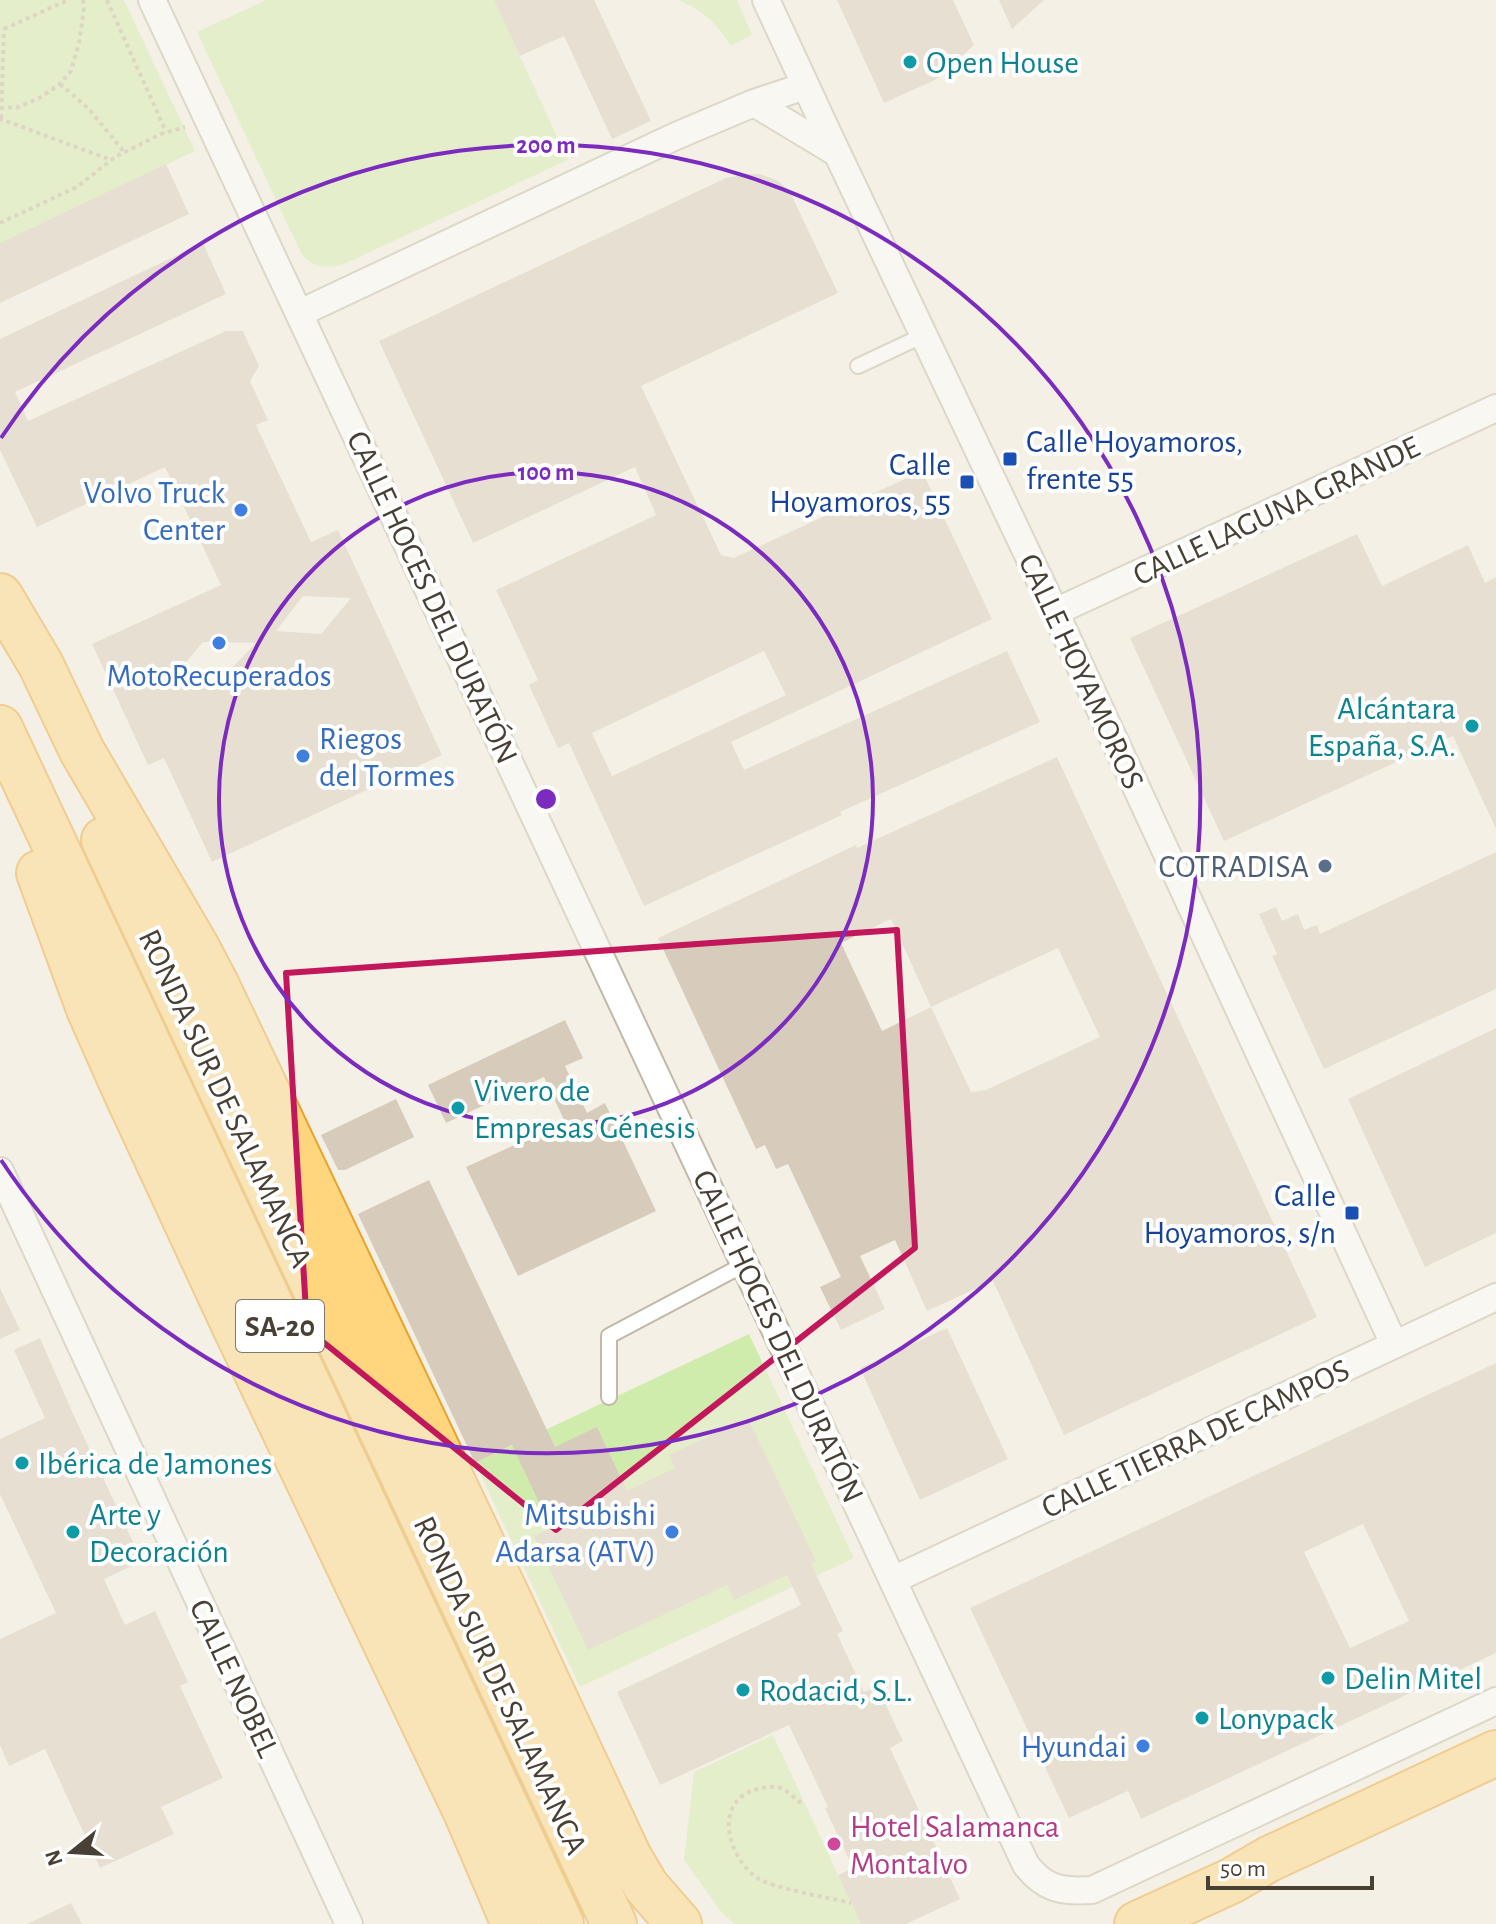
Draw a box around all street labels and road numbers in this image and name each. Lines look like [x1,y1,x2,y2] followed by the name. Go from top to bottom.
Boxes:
[341,425,525,769] street label: CALLE HOCES DEL DURATÓN
[1128,430,1425,591] street label: CALLE LAGUNA GRANDE
[1013,549,1150,794] street label: CALLE HOYAMOROS
[133,925,318,1272] street label: RONDA SUR DE SALAMANCA
[687,1164,871,1508] street label: CALLE HOCES DEL DURATÓN
[236,1300,324,1352] road number: SA-20
[1037,1354,1354,1524] street label: CALLE TIERRA DE CAMPOS
[408,1512,593,1859] street label: RONDA SUR DE SALAMANCA
[184,1595,285,1763] street label: CALLE NOBEL

